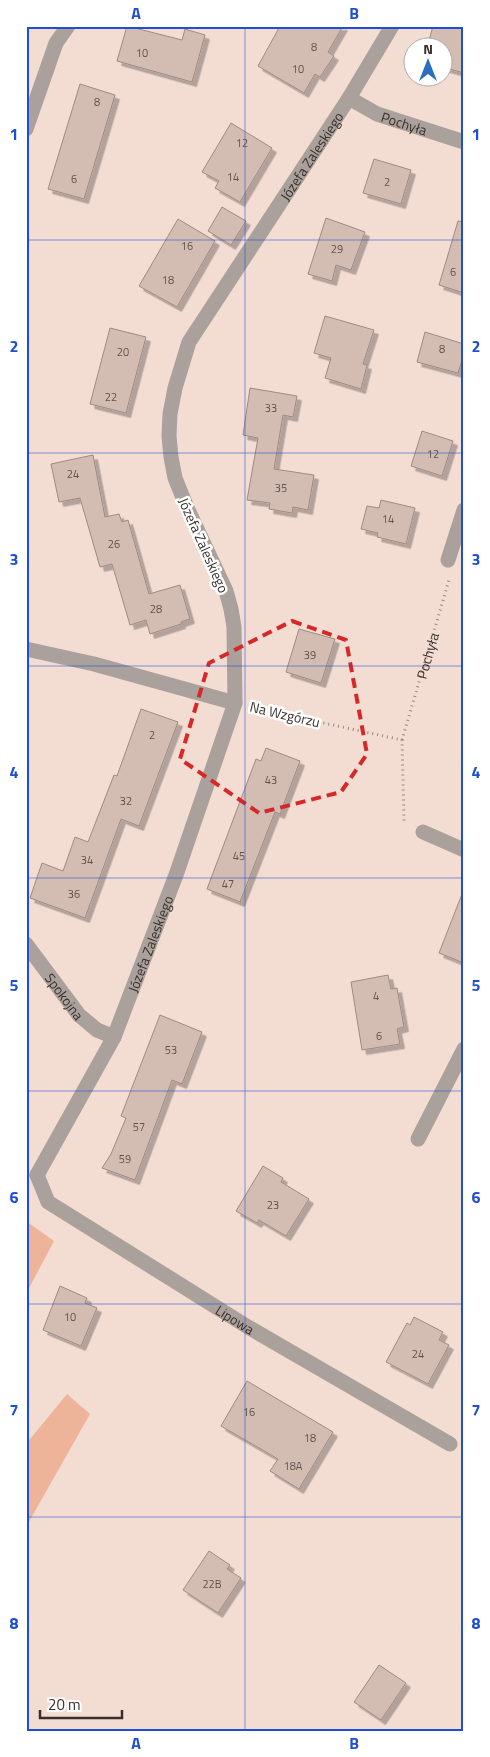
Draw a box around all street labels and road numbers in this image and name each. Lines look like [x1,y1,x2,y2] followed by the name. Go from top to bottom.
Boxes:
[379,106,430,140] street label: Pochyła
[274,107,348,204] street label: Józefa Zaleskiego
[174,494,234,596] street label: Józefa Zaleskiego
[410,630,444,681] street label: Pochyła
[248,696,322,732] street label: Na Wzgórzu
[122,892,178,995] street label: Józefa Zaleskiego
[40,968,89,1024] street label: Spokojna
[212,1299,259,1339] street label: Lipowa

